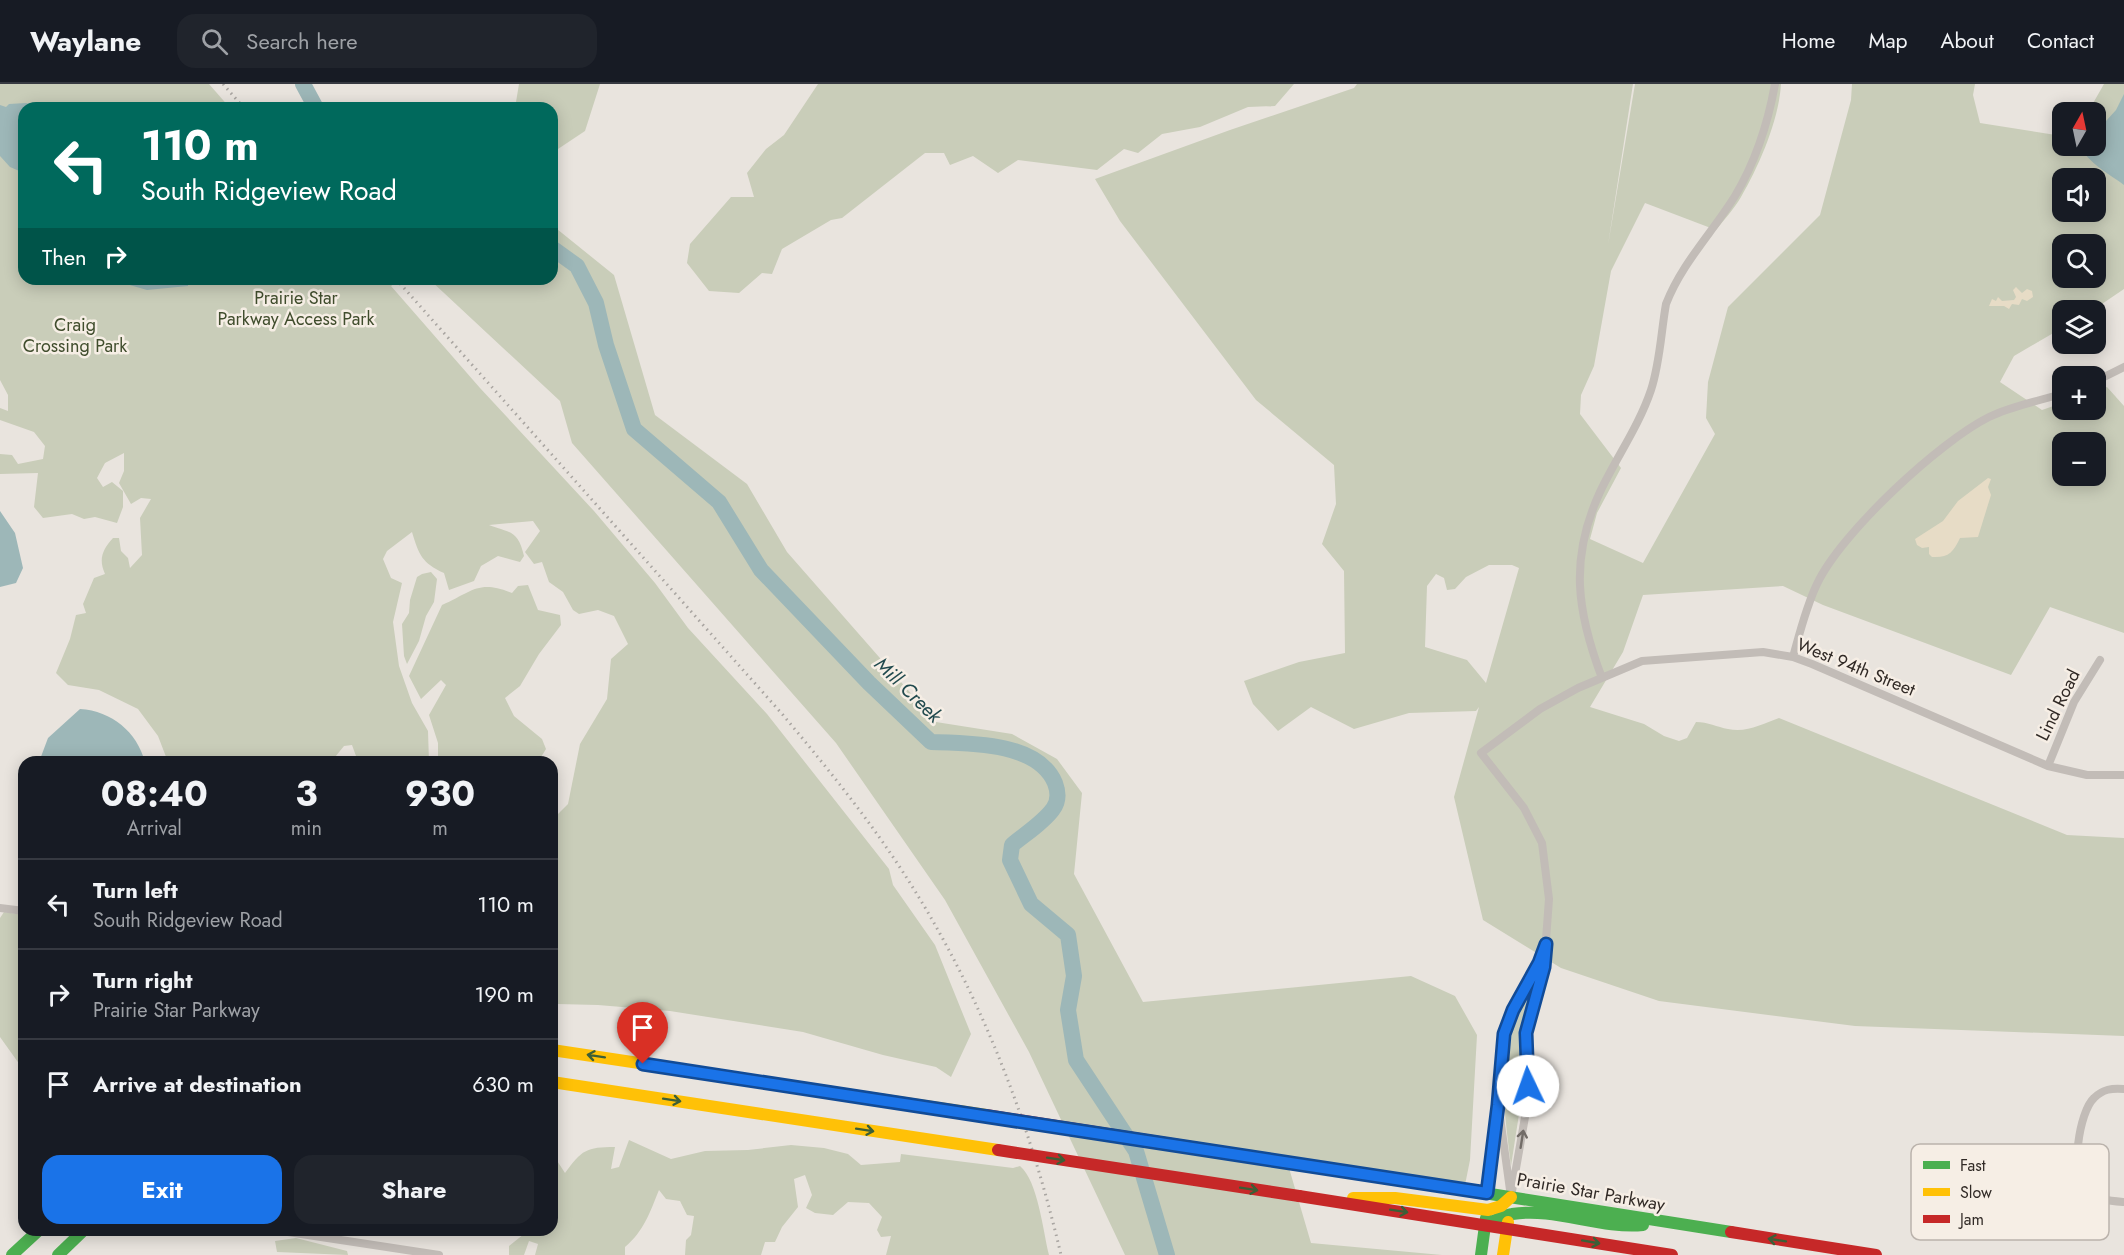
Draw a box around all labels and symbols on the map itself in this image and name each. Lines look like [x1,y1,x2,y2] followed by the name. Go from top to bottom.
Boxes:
[2052,102,2106,156] north arrow
[218,285,374,332] park label: Prairie Star Parkway Access Park
[23,312,127,359] park label: Craig Crossing Park
[1793,631,1920,703] street label: West 94th Street
[868,650,949,731] water label: Mill Creek
[2030,665,2086,745] street label: Lind Road
[617,1002,668,1064] pin
[587,1051,607,1062] one-way arrow
[1496,1054,1560,1118] position arrow
[662,1095,681,1106] one-way arrow
[854,1124,874,1135] one-way arrow
[1517,1130,1528,1150] one-way arrow
[1911,1144,2109,1240] legend
[1045,1154,1065,1165] one-way arrow
[1960,1154,1986,1177] text: Fast
[1515,1166,1667,1218] street label: Prairie Star Parkway
[1960,1181,1992,1204] text: Slow
[1238,1183,1258,1194] one-way arrow
[1388,1206,1408,1217] one-way arrow
[1958,1208,1984,1231] text: Jam
[1768,1234,1787,1245] one-way arrow
[1581,1237,1600,1248] one-way arrow

